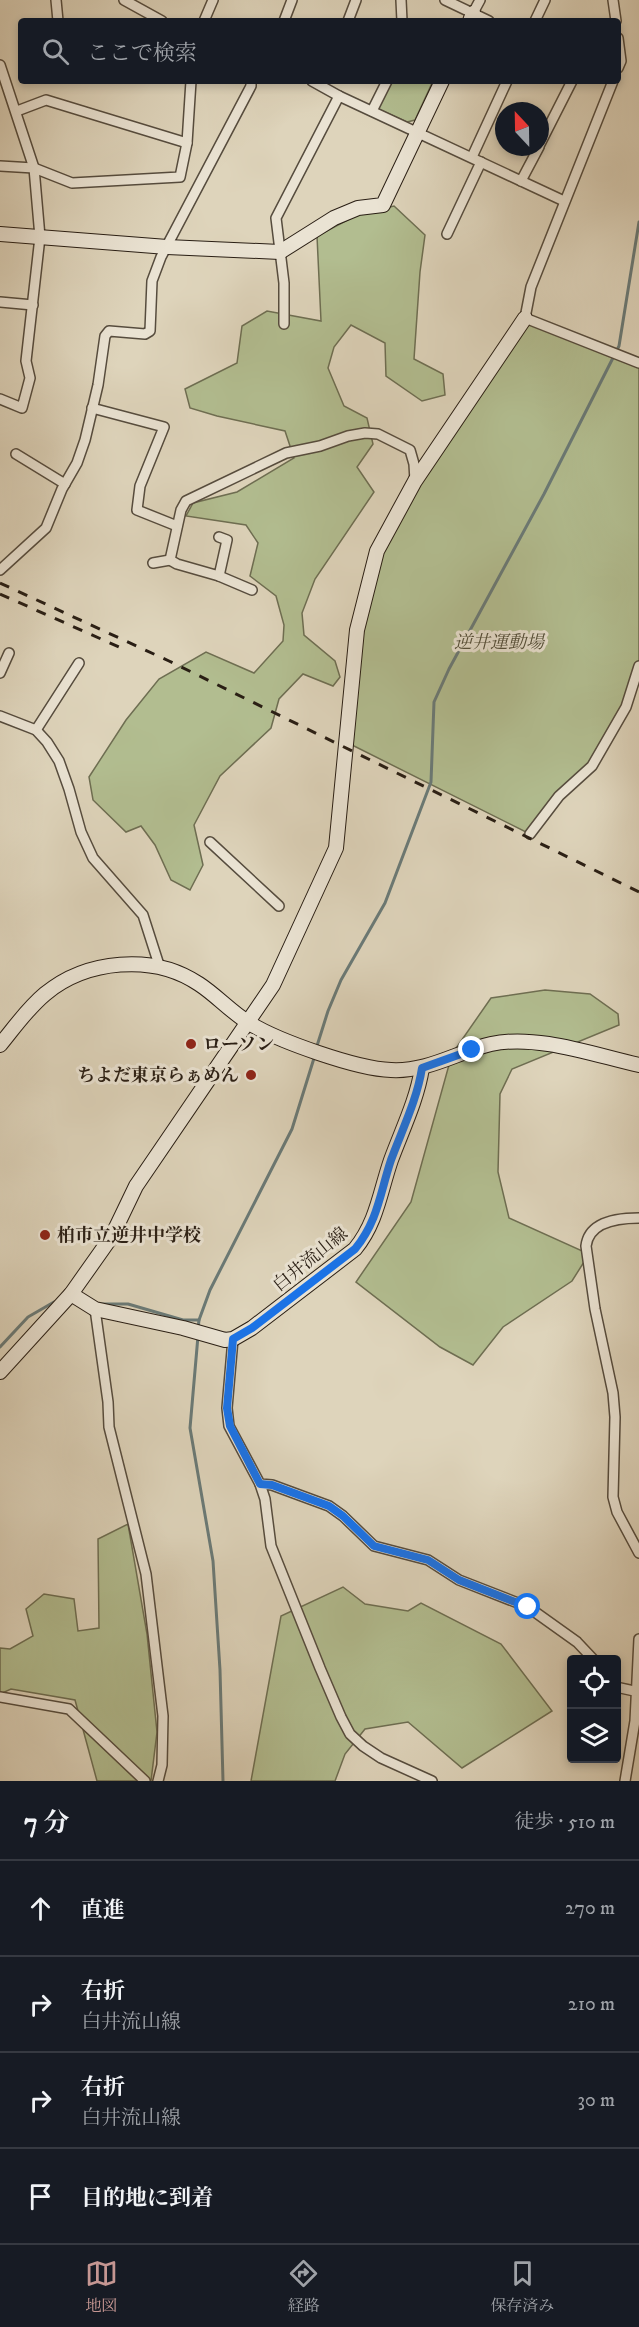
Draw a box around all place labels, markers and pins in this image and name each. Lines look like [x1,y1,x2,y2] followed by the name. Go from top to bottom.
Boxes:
[203,1034,274,1056] place label: ローソン
[184,1037,198,1051] marker: ローソン
[77,1065,239,1087] place label: ちよだ東京らぁめん
[244,1068,258,1082] marker: ちよだ東京らぁめん
[57,1225,201,1247] place label: 柏市立逆井中学校
[38,1228,52,1242] marker: 柏市立逆井中学校

